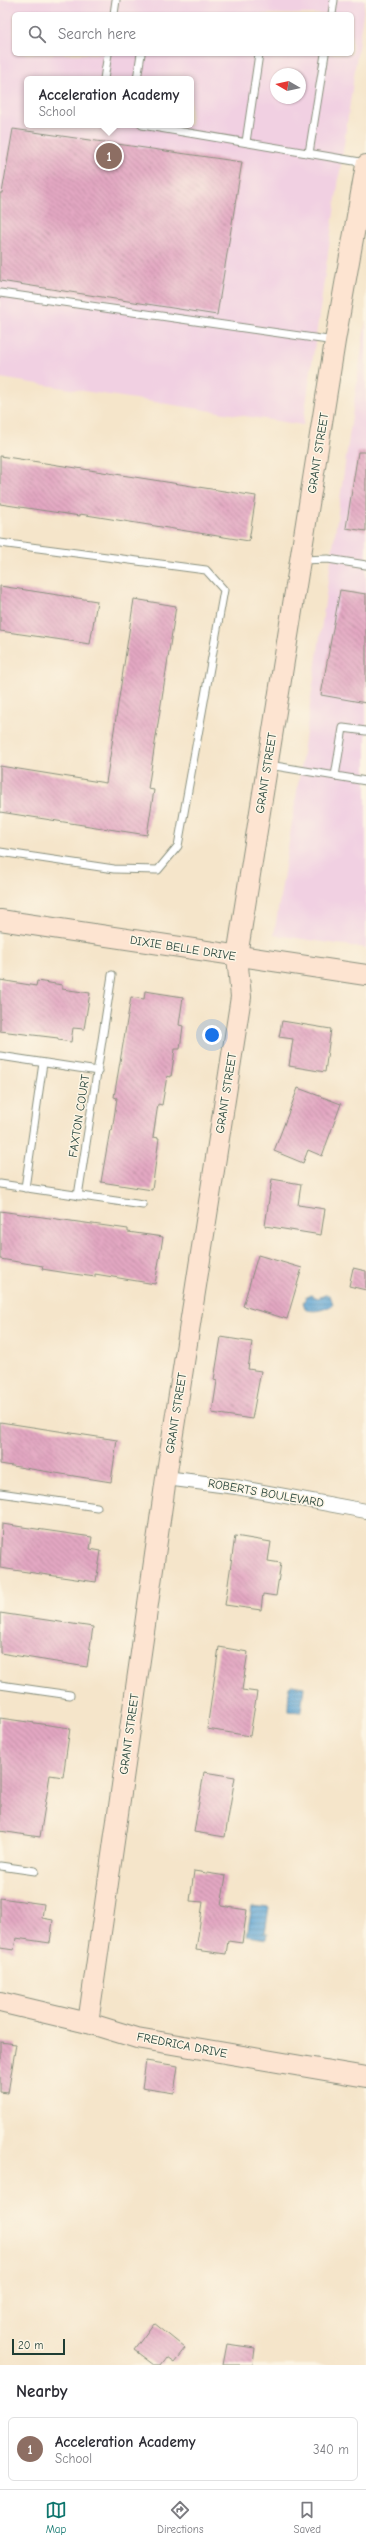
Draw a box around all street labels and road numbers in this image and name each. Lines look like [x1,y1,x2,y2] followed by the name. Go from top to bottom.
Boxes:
[305,411,331,494] street label: GRANT STREET
[253,731,279,814] street label: GRANT STREET
[129,933,237,963] street label: DIXIE BELLE DRIVE
[213,1051,239,1134] street label: GRANT STREET
[66,1073,93,1159] street label: FAXTON COURT
[163,1371,189,1454] street label: GRANT STREET
[207,1476,325,1510] street label: ROBERTS BOULEVARD
[116,1692,142,1775] street label: GRANT STREET
[136,2029,228,2061] street label: FREDRICA DRIVE

